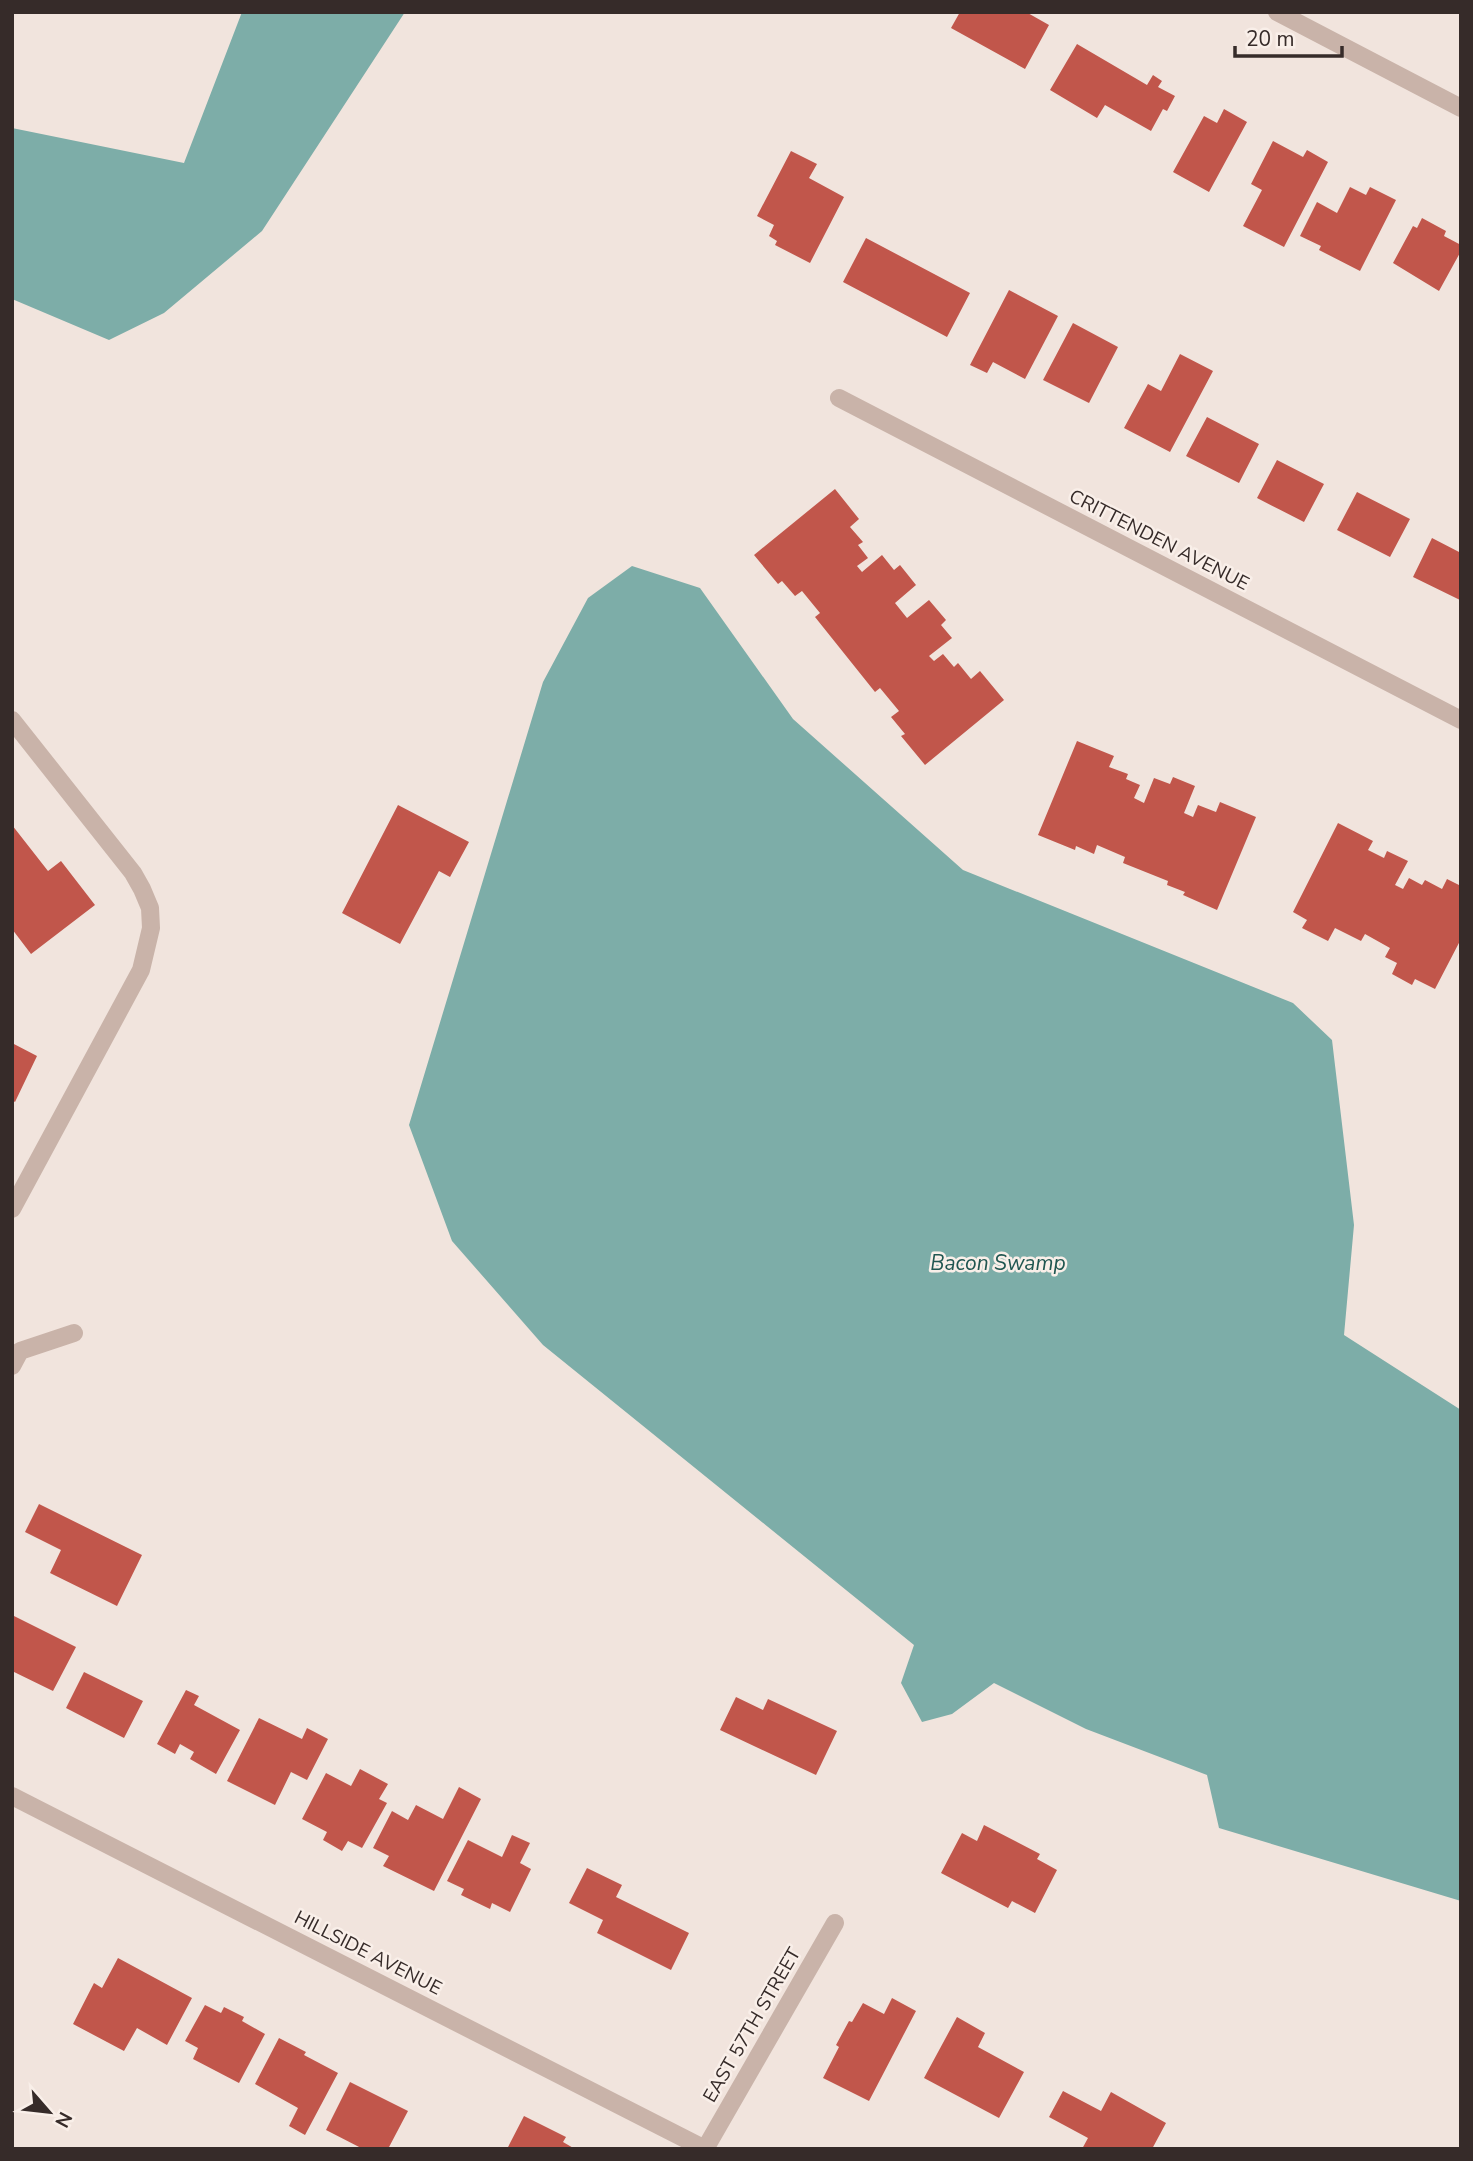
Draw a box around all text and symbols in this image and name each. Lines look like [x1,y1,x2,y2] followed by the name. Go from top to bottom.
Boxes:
[1235,14,1342,58] scale bar
[1246,25,1295,53] text: 20 m
[1065,483,1253,597] street label: CRITTENDEN AVENUE
[930,1249,1066,1277] water label: Bacon Swamp
[290,1905,446,2001] street label: HILLSIDE AVENUE
[697,1942,807,2107] street label: EAST 57TH STREET
[14,2077,84,2147] north arrow
[48,2107,78,2132] text: N

